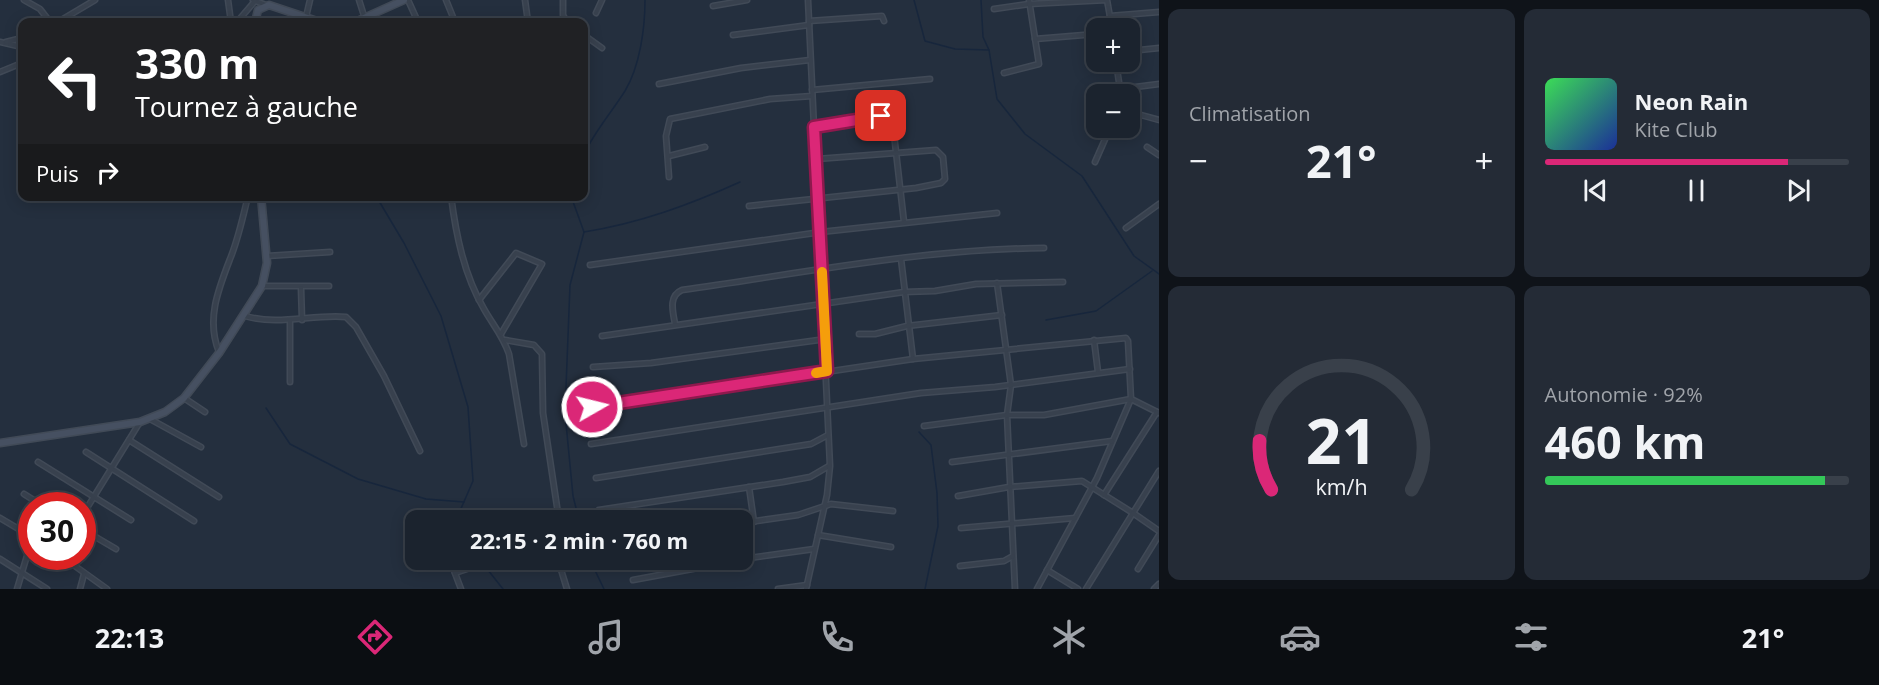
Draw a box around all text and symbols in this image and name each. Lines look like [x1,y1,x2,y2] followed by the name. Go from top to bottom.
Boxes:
[1086,18,1140,138] map controls
[1086,18,1140,72] button: +
[135,34,259,91] text: 330 m
[36,42,114,120] icon: left
[1086,84,1140,138] button: −
[1635,86,1748,116] text: Neon Rain
[135,88,358,125] text: Tournez à gauche
[855,90,906,141] pin
[864,99,897,132] icon: arrive
[1189,100,1311,127] text: Climatisation
[1635,116,1718,143] text: Kite Club
[1306,130,1377,191] text: 21°
[1189,138,1208,183] text: −
[1475,138,1493,183] text: +
[91,156,124,189] icon: right
[36,158,79,188] text: Puis
[1579,174,1612,207] icon: previous
[1680,174,1713,207] icon: pause
[1782,174,1815,207] icon: next
[560,375,624,439] position arrow
[1545,381,1703,408] text: Autonomie · 92%
[1306,397,1377,482] text: 21
[1545,411,1705,472] text: 460 km
[1315,472,1367,501] text: km/h
[18,492,96,570] speed limit sign: 30
[470,525,688,555] text: 22:15 · 2 min · 760 m
[354,616,396,658] icon: directions
[585,616,627,658] icon: music
[816,616,858,658] icon: phone
[1048,616,1090,658] icon: climate
[1279,616,1321,658] icon: car
[1510,616,1552,658] icon: filters
[95,619,164,656] text: 22:13
[1742,619,1784,656] text: 21°

